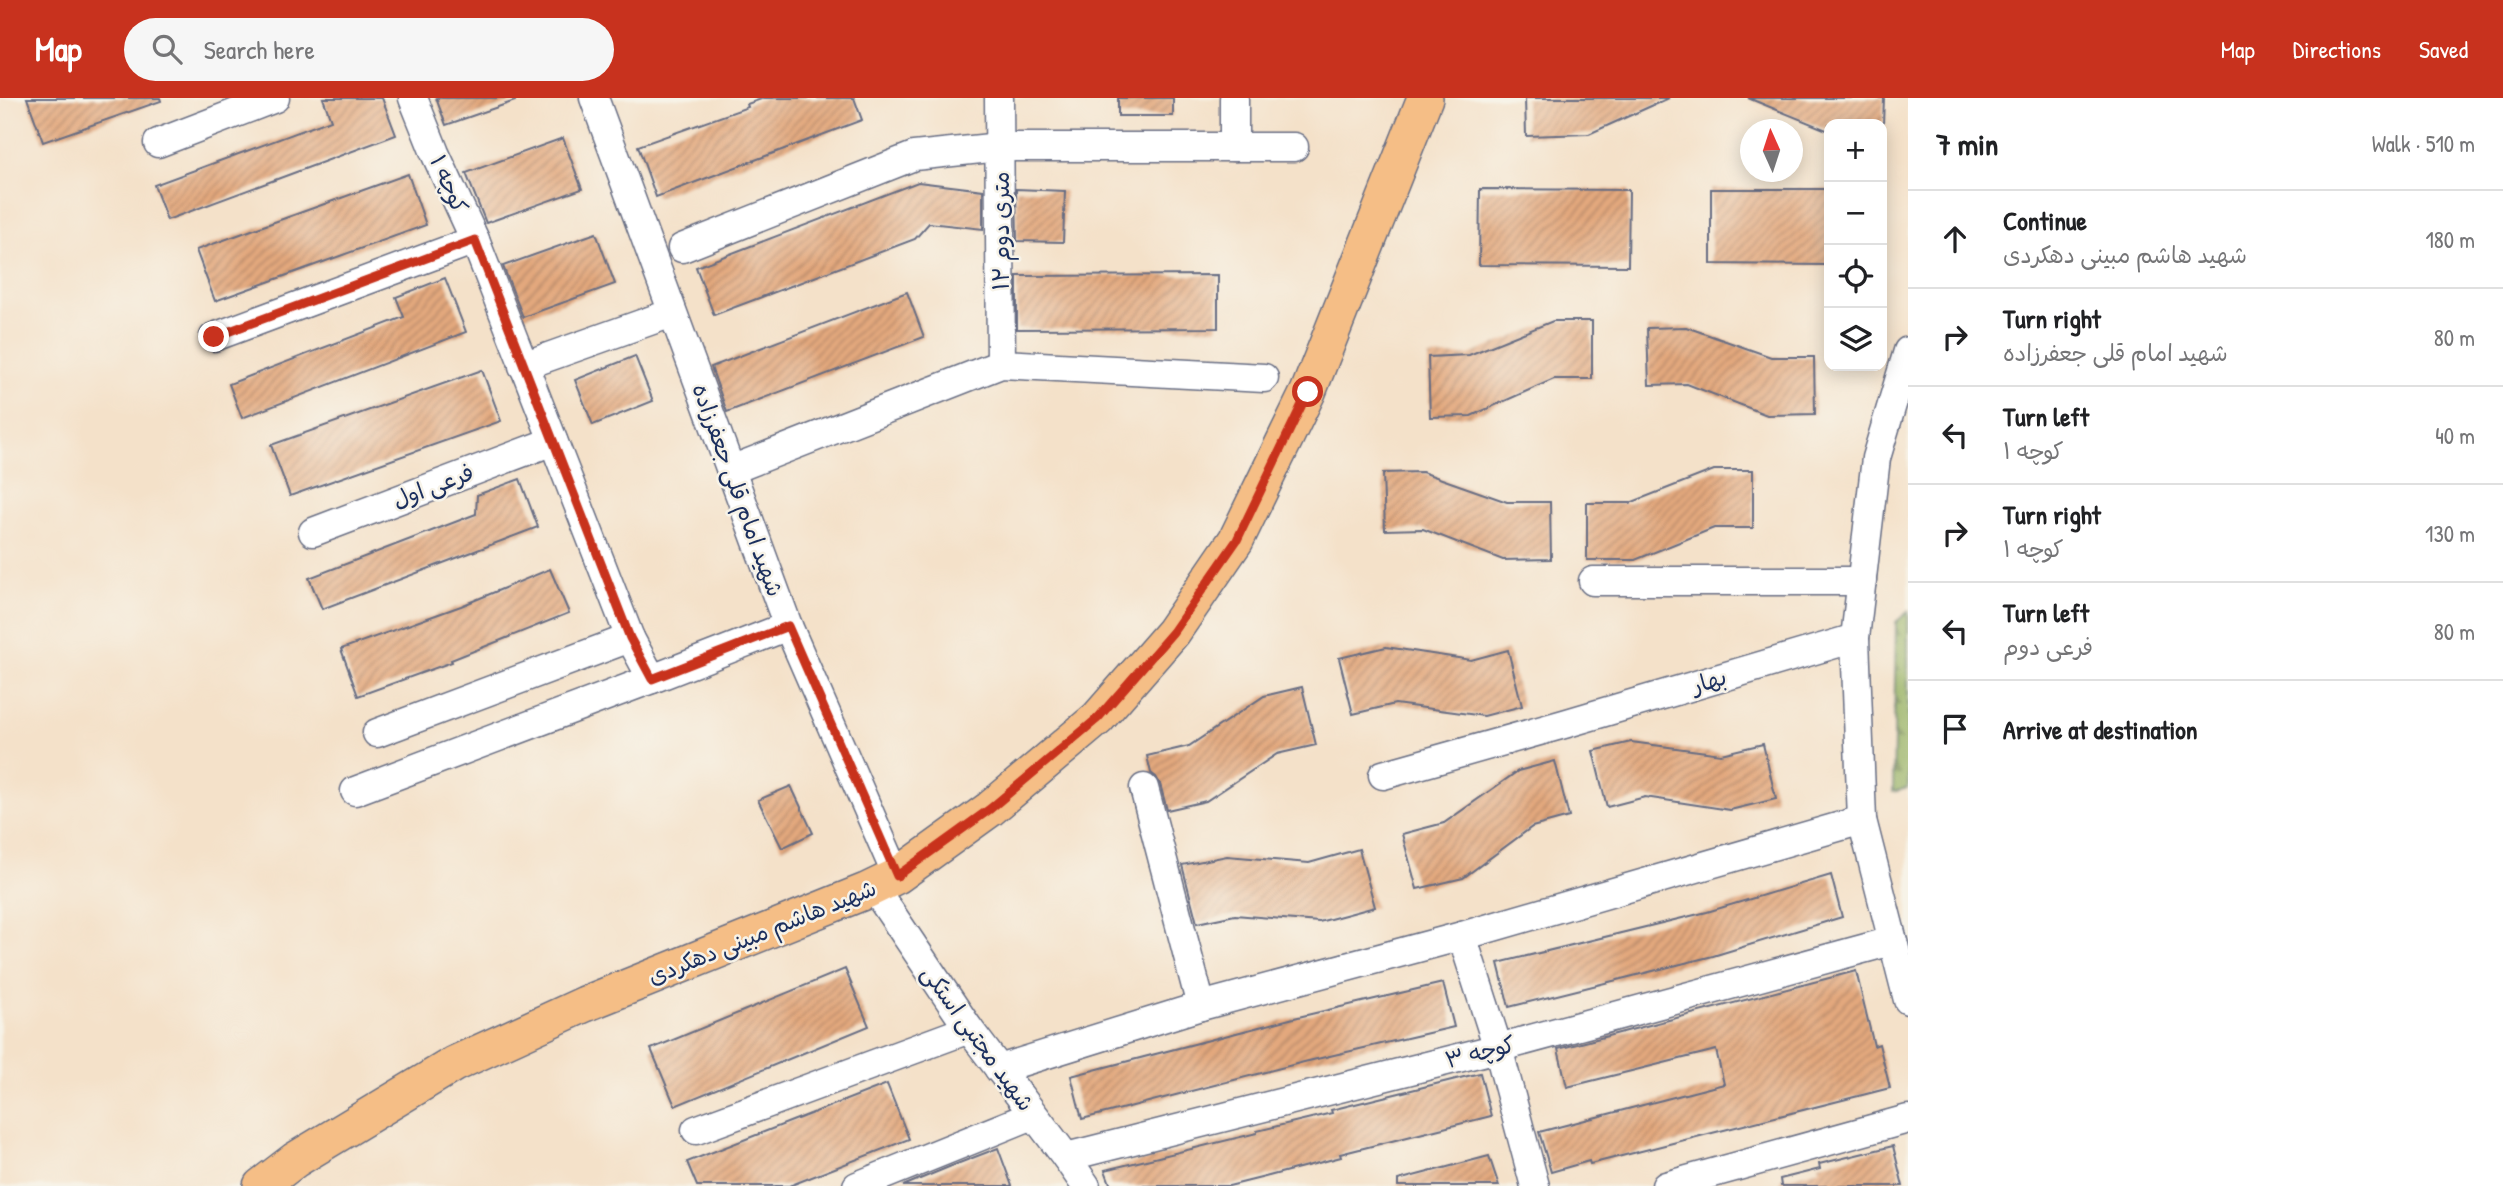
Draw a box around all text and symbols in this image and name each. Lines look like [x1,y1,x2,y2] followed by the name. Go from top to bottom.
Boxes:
[124,18,614,81] search box
[35,27,82,71] text: Map
[148,30,186,68] icon: search
[204,32,315,67] text: Search here
[2221,33,2255,65] text: Map
[2293,33,2381,65] text: Directions
[2419,33,2468,65] text: Saved
[1740,119,1803,182] north arrow
[1824,119,1887,371] map controls
[1824,119,1887,182] button: +
[1936,124,1998,164] text: 7 min
[2372,128,2475,159] text: Walk · 510 m
[423,150,476,218] street label: کوچه ۱
[985,171,1019,291] street label: ۱۲ متری دوم
[1824,182,1887,245] button: −
[2003,203,2087,238] text: Continue
[1936,220,1974,258] icon: ahead
[2425,224,2475,255] text: 180 m
[2003,239,2247,270] text: شهید هاشم مبینی دهکردی
[1824,245,1887,308] button: locate
[2003,301,2101,336] text: Turn right
[1824,308,1887,371] button: layers
[1936,318,1974,356] icon: right
[198,321,229,352] route end
[2434,322,2475,353] text: 80 m
[2003,337,2228,368] text: شهید امام قلی جعفرزاده
[1292,376,1323,407] route start
[683,379,791,602] street label: شهید امام قلی جعفرزاده
[2003,399,2089,434] text: Turn left
[1936,416,1974,454] icon: left
[2435,420,2475,451] text: 40 m
[2003,435,2064,466] text: کوچه ۱
[388,456,478,515] street label: فرعی اول
[2003,497,2101,532] text: Turn right
[1936,514,1974,552] icon: right
[2425,518,2475,549] text: 130 m
[2003,533,2064,564] text: کوچه ۱
[2003,595,2089,630] text: Turn left
[1936,612,1974,650] icon: left
[2434,616,2475,647] text: 80 m
[2003,631,2093,662] text: فرعی دوم
[1686,661,1730,701] street label: بهار
[1936,710,1974,748] icon: arrive
[2003,712,2198,747] text: Arrive at destination
[643,871,882,994] street label: شهید هاشم مبینی دهکردی
[915,958,1042,1117] street label: شهید مجتبی استکی
[1442,1028,1518,1075] street label: کوچه ۳

